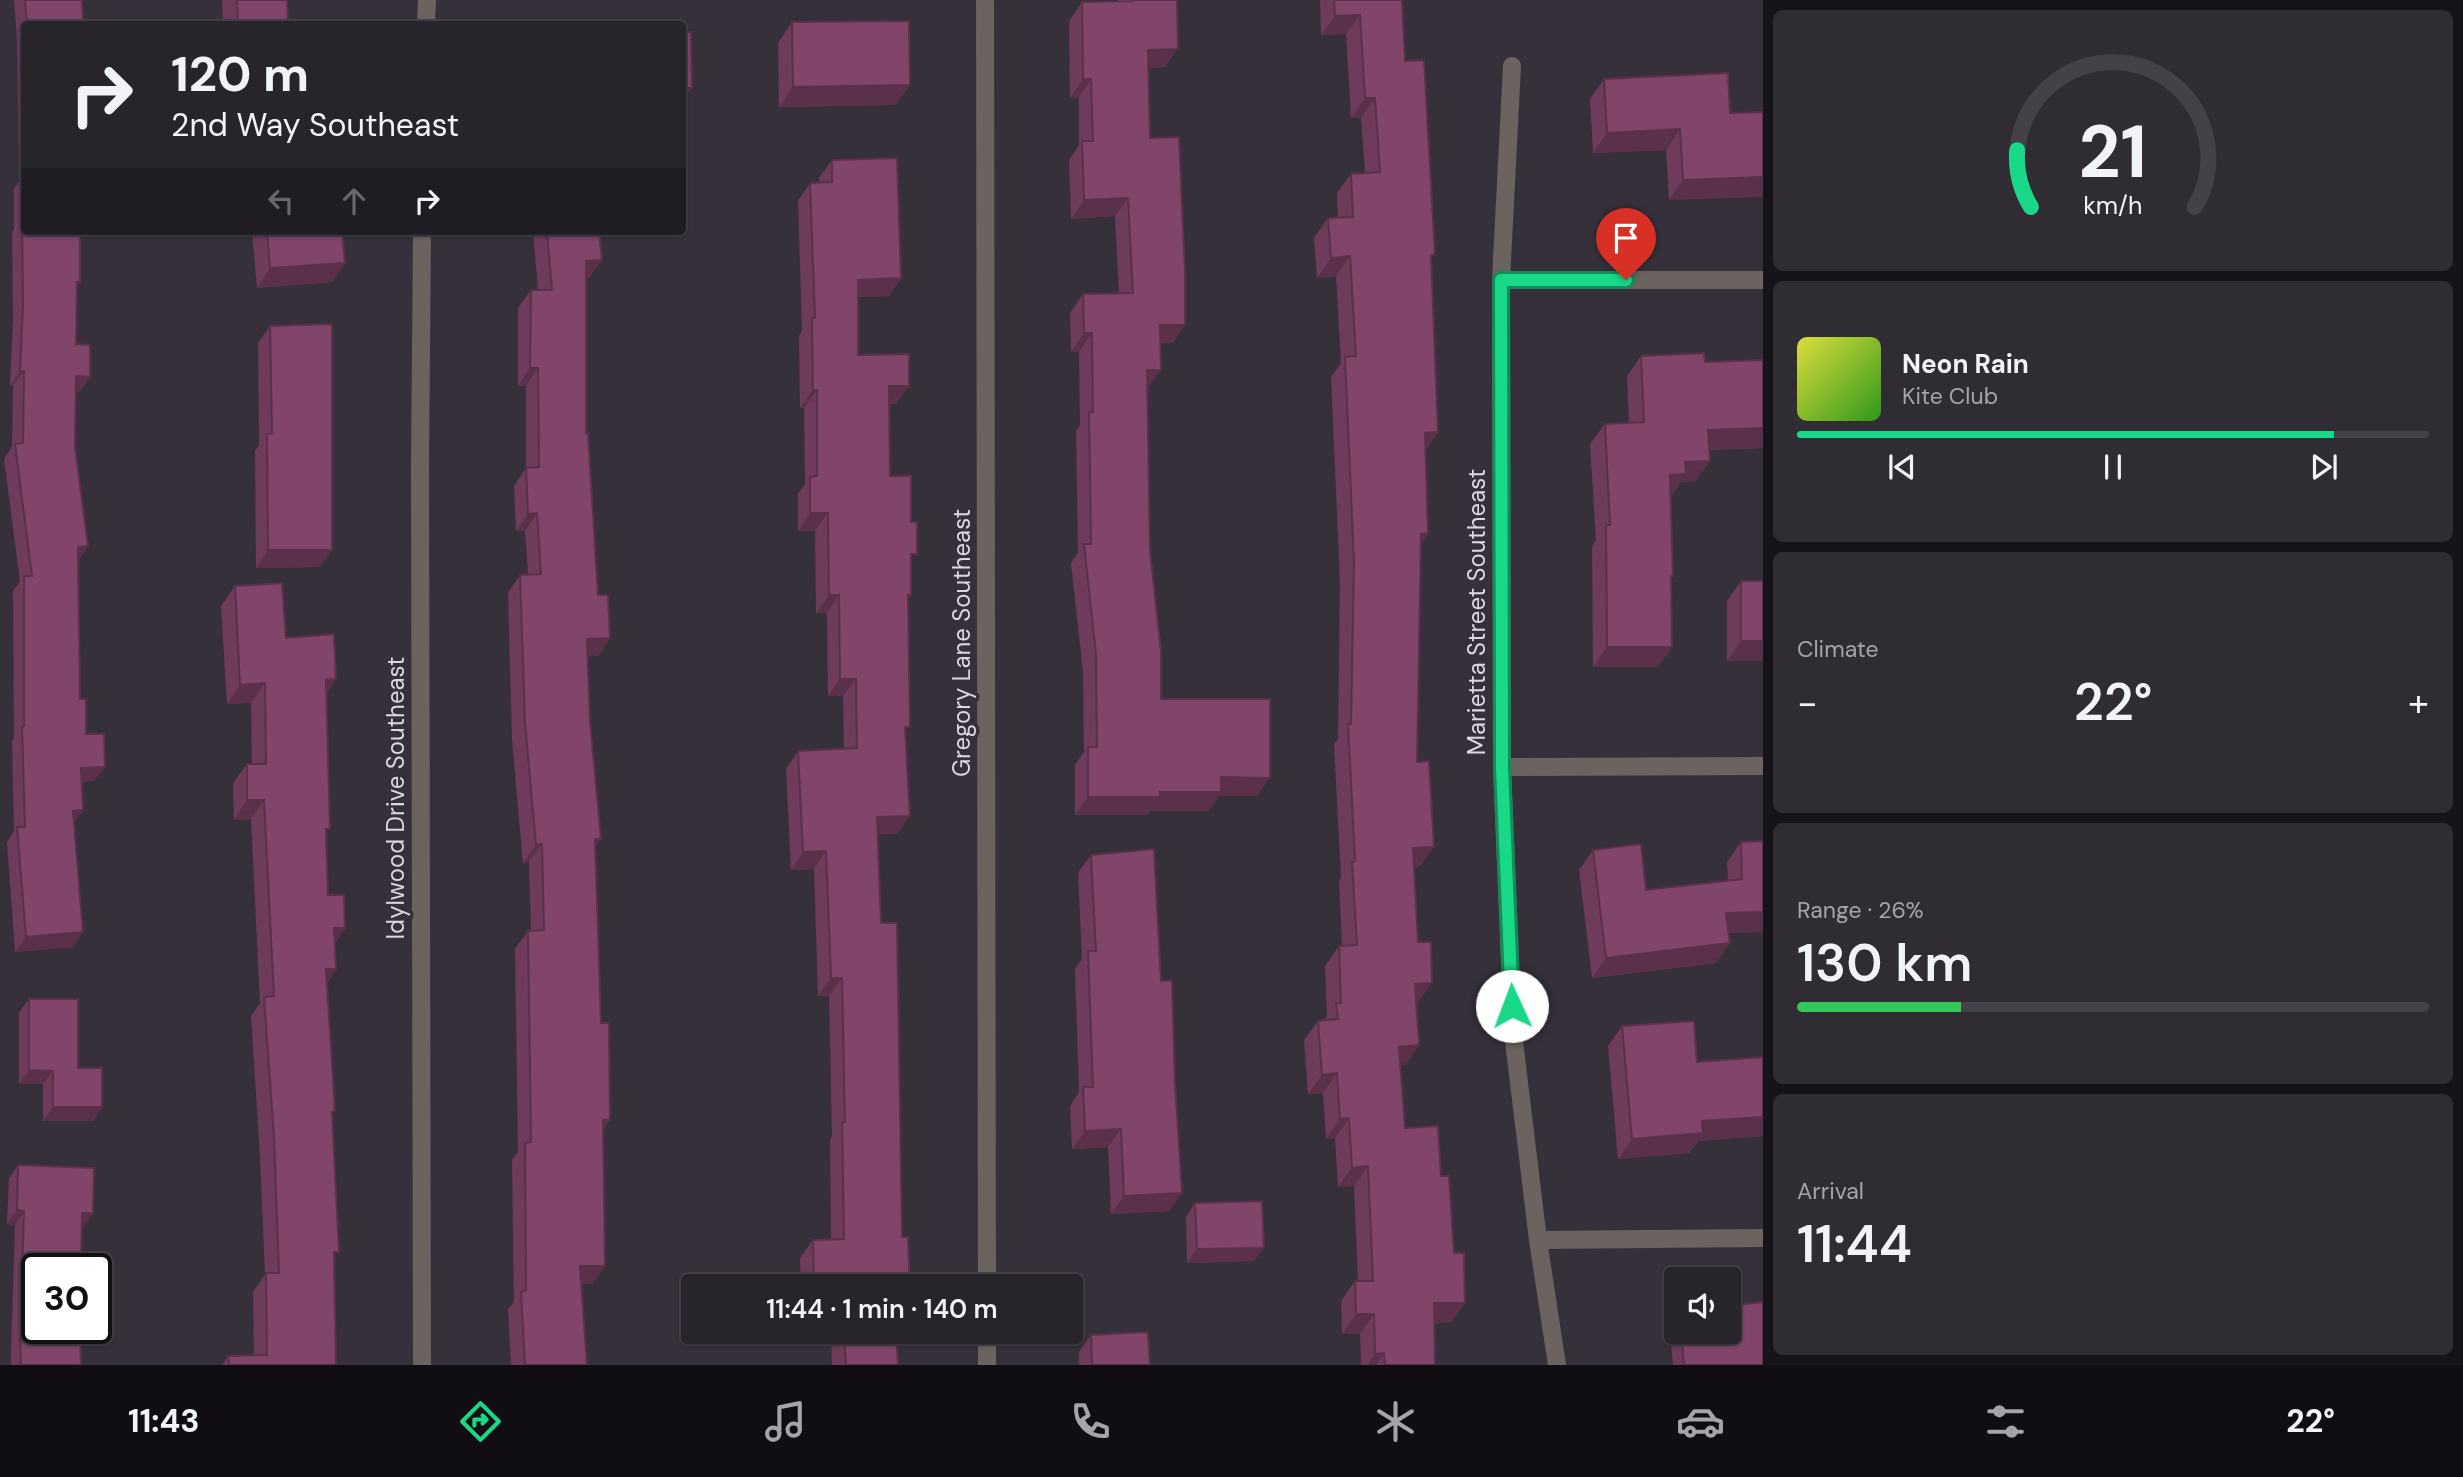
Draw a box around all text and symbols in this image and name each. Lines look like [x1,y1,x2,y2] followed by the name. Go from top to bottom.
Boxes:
[171,42,309,106] text: 120 m
[56,49,147,140] icon: right
[171,104,459,146] text: 2nd Way Southeast
[2079,105,2147,200] text: 21
[262,182,300,220] icon: left
[335,182,373,220] icon: ahead
[408,182,446,220] icon: right
[2083,188,2143,221] text: km/h
[1596,208,1656,280] pin
[1607,219,1645,257] icon: arrive
[1902,347,2029,381] text: Neon Rain
[1902,381,1998,411] text: Kite Club
[1883,448,1921,486] icon: previous
[2094,448,2132,486] icon: pause
[2305,448,2343,486] icon: next
[1461,469,1492,755] street label: Marietta Street Southeast
[946,509,977,777] street label: Gregory Lane Southeast
[1797,634,1879,664] text: Climate
[380,656,411,940] street label: Idylwood Drive Southeast
[2074,668,2152,736] text: 22°
[1797,678,1818,728] text: −
[2408,678,2429,728] text: +
[1797,895,1924,925] text: Range · 26%
[1797,929,1972,997] text: 130 km
[1475,969,1549,1043] position arrow
[1797,1176,1864,1206] text: Arrival
[1797,1210,1912,1278] text: 11:44
[21,1253,112,1344] speed limit sign: 30
[1664,1267,1741,1344] map controls
[1664,1267,1741,1344] button: sound
[766,1292,998,1326] text: 11:44 · 1 min · 140 m
[456,1397,505,1446] icon: directions
[761,1397,810,1446] icon: music
[1066,1397,1115,1446] icon: phone
[1371,1397,1420,1446] icon: climate
[1676,1397,1725,1446] icon: car
[1981,1397,2030,1446] icon: filters
[128,1400,200,1442] text: 11:43
[2286,1400,2335,1442] text: 22°

